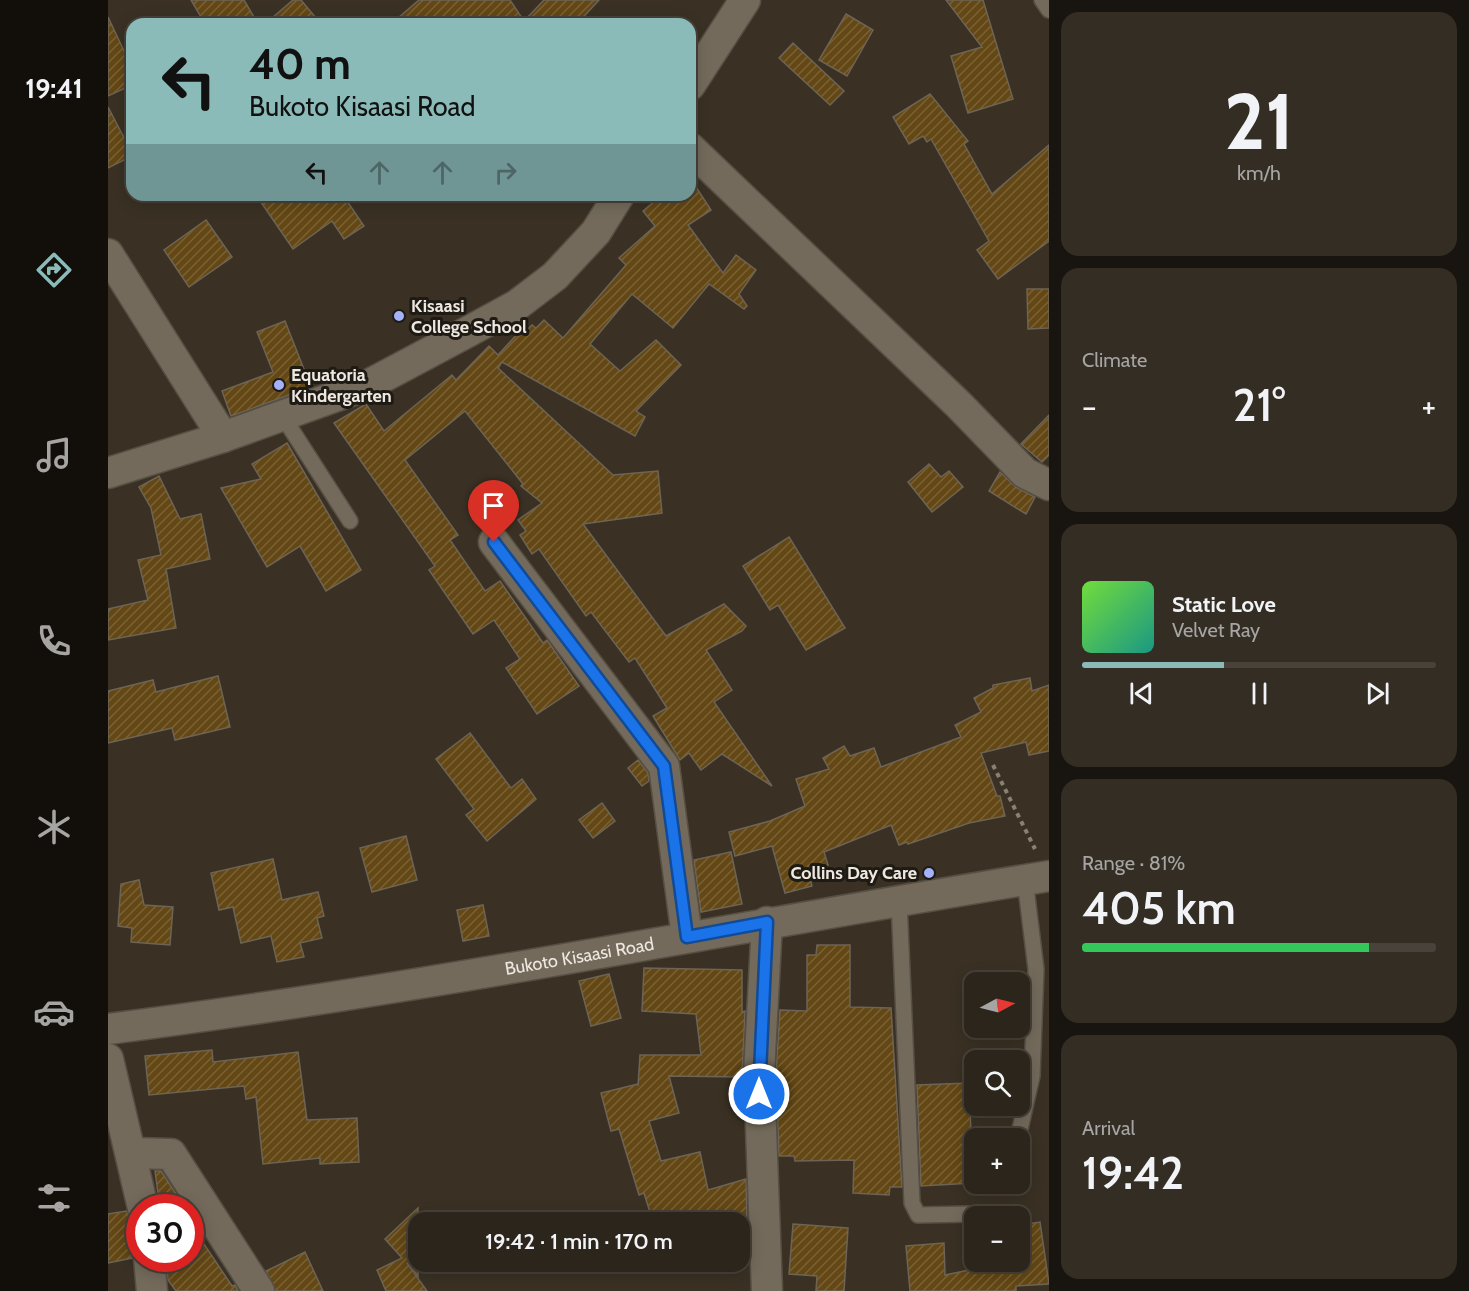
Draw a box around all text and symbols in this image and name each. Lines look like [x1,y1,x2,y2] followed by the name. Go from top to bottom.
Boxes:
[249,38,351,90] text: 40 m
[150,42,228,120] icon: left
[25,72,83,105] text: 19:41
[1224,74,1294,169] text: 21
[249,90,476,123] text: Bukoto Kisaasi Road
[300,156,333,189] icon: left
[363,156,396,189] icon: ahead
[426,156,459,189] icon: ahead
[489,156,522,189] icon: right
[1237,161,1281,185] text: km/h
[33,249,75,291] icon: directions
[411,295,527,338] place label: Kisaasi College School
[392,309,406,323] marker: Kisaasi College School
[1082,348,1147,372] text: Climate
[291,364,392,407] place label: Equatoria Kindergarten
[272,378,286,392] marker: Equatoria Kindergarten
[1233,378,1285,432] text: 21°
[1082,386,1097,426] text: −
[1421,386,1436,426] text: +
[33,434,75,476] icon: music
[468,480,519,542] pin
[477,489,510,522] icon: arrive
[1172,591,1276,618] text: Static Love
[1172,618,1260,642] text: Velvet Ray
[33,620,75,662] icon: phone
[1125,677,1158,710] icon: previous
[1243,677,1276,710] icon: pause
[1361,677,1394,710] icon: next
[33,806,75,848] icon: climate
[1082,851,1185,875] text: Range · 81%
[790,862,917,884] place label: Collins Day Care
[922,866,936,880] marker: Collins Day Care
[1082,881,1236,935] text: 405 km
[503,933,656,980] street label: Bukoto Kisaasi Road
[964,972,1030,1038] north arrow
[964,972,1030,1272] map controls
[33,991,75,1033] icon: car
[964,1050,1030,1116] button: search
[727,1062,791,1126] position arrow
[1082,1116,1135,1140] text: Arrival
[964,1128,1030,1194] button: +
[1082,1146,1184,1200] text: 19:42
[33,1177,75,1219] icon: filters
[126,1194,204,1272] speed limit sign: 30
[964,1206,1030,1272] button: −
[485,1228,673,1255] text: 19:42 · 1 min · 170 m

